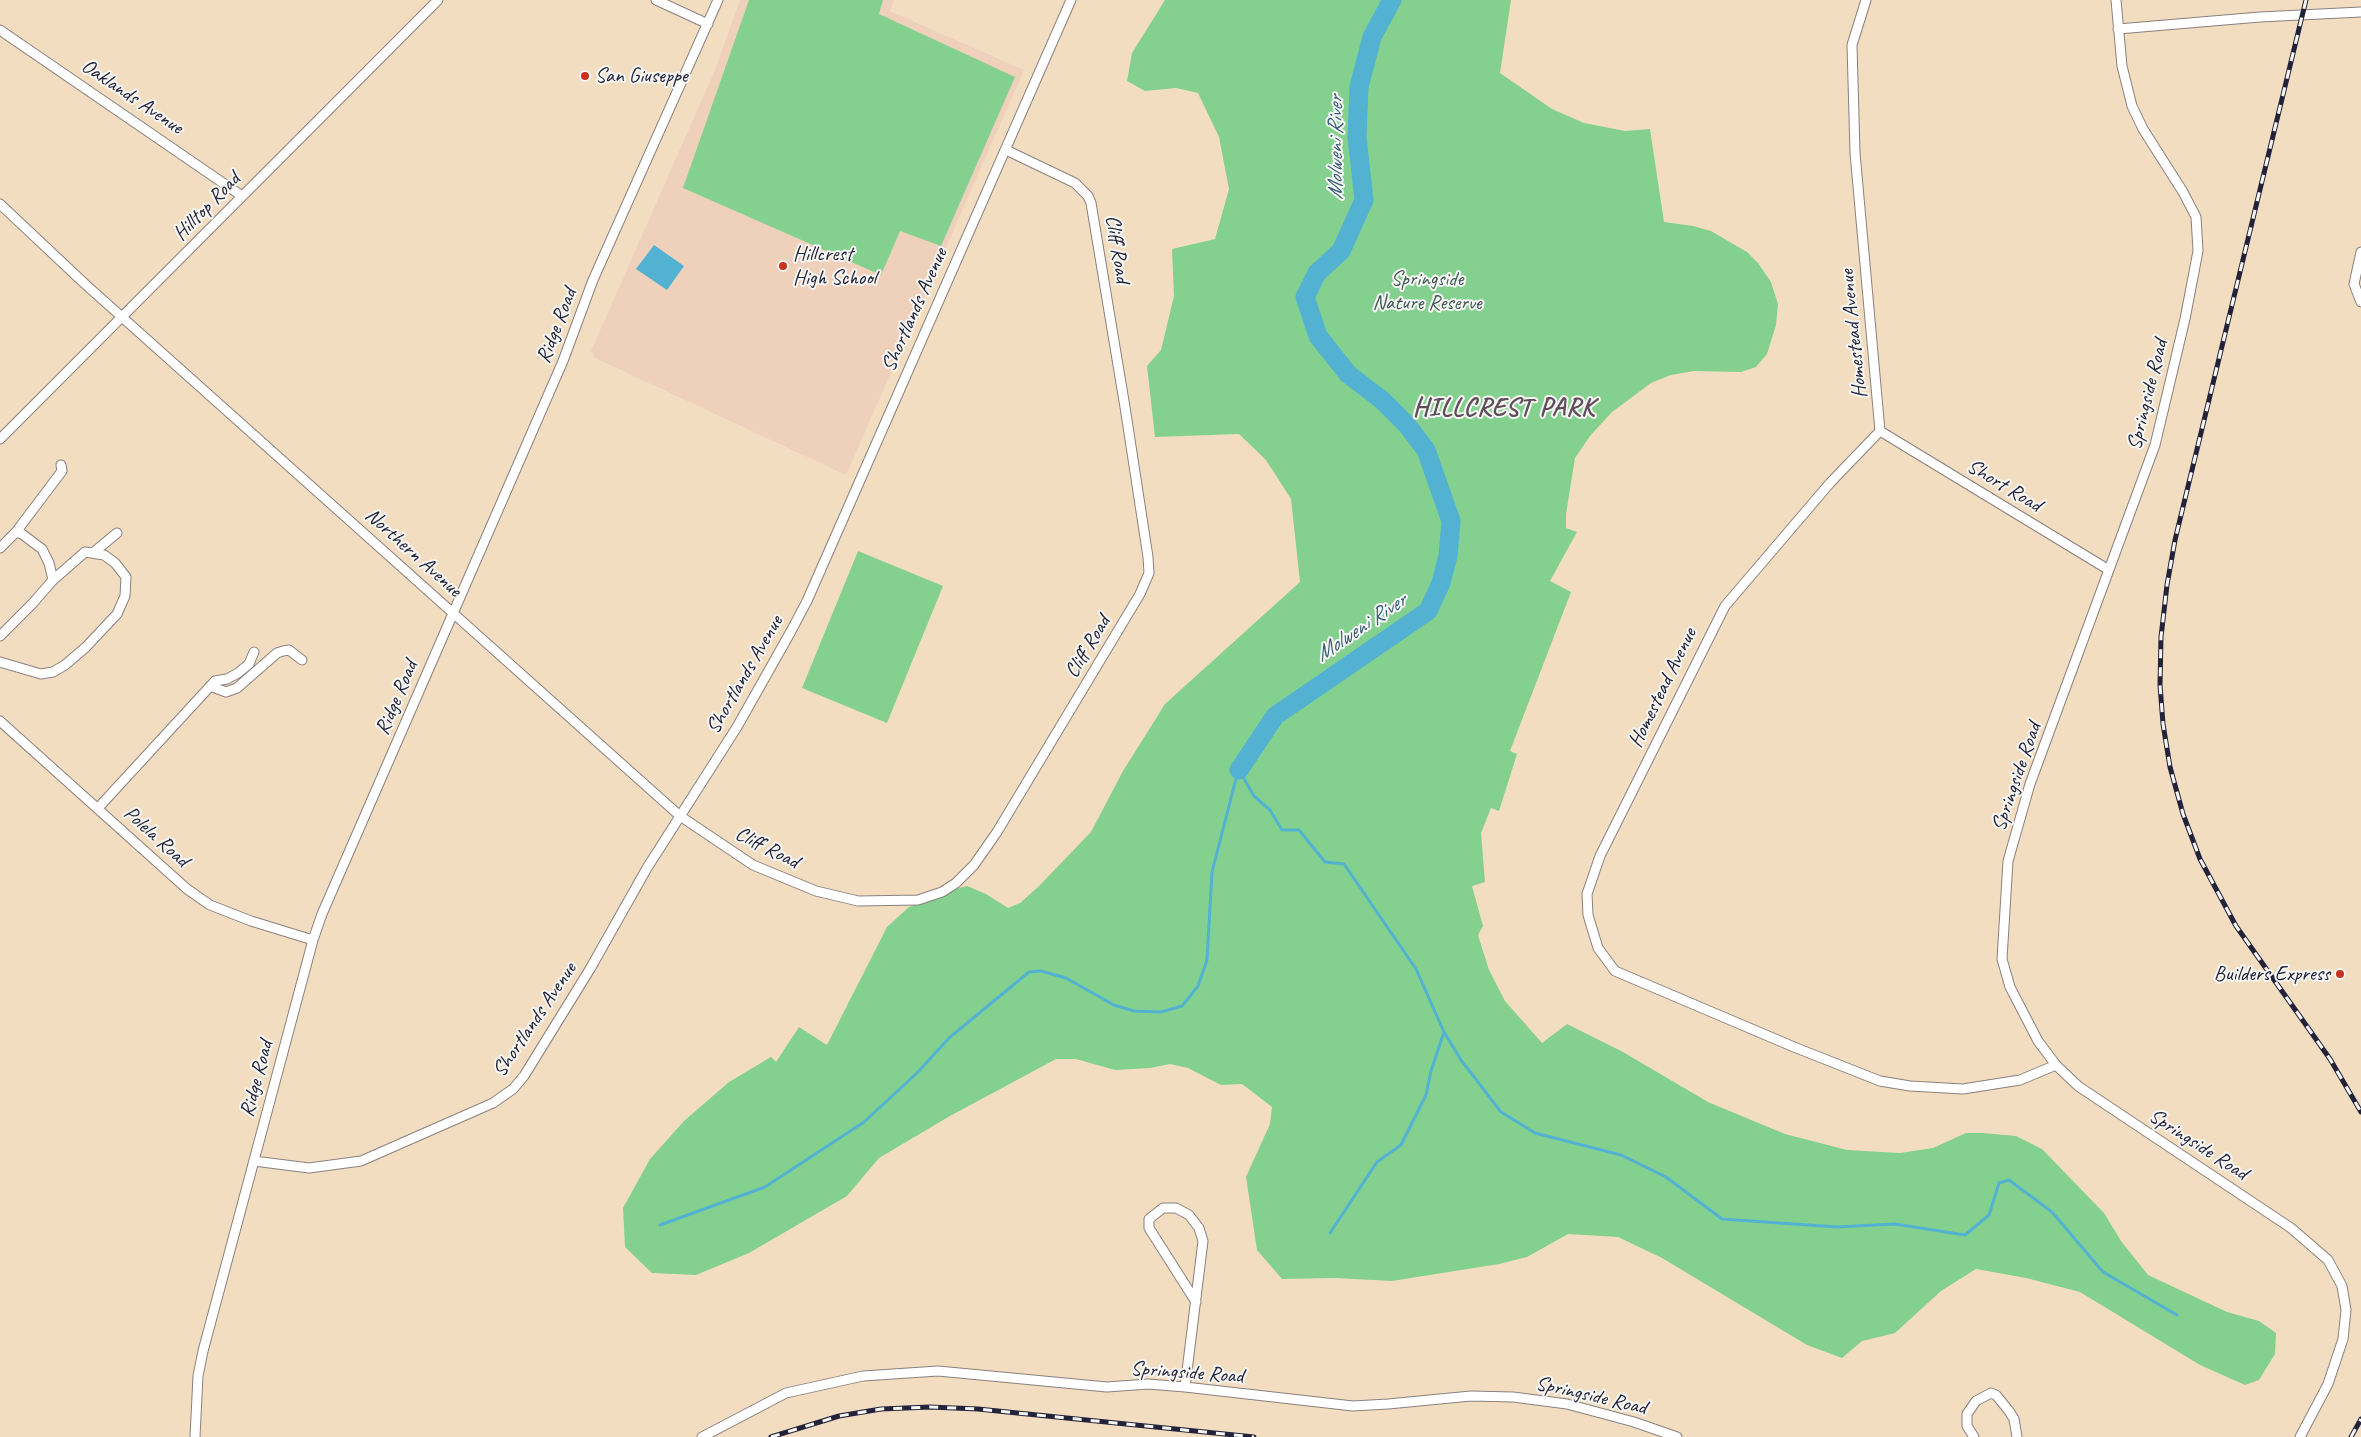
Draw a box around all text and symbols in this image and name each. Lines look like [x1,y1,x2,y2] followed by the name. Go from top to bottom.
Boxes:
[76,54,188,140] street label: Oaklands Avenue
[595,63,688,89] place label: San Giuseppe
[579,70,591,82] marker: San Giuseppe
[1323,96,1349,200] water label: Molweni River
[168,167,246,247] street label: Hilltop Road
[1099,213,1135,285] street label: Cliff Road
[793,241,876,291] place label: Hillcrest High School
[877,244,953,376] street label: Shortlands Avenue
[777,260,789,272] marker: Hillcrest High School
[1372,266,1482,316] park label: Springside Nature Reserve
[1835,268,1873,400] street label: Homestead Avenue
[531,285,583,367] street label: Ridge Road
[2122,337,2174,453] street label: Springside Road
[1413,392,1595,424] district label: HILLCREST PARK
[1962,454,2046,518] street label: Short Road
[360,503,466,603] street label: Northern Avenue
[1311,588,1411,668] water label: Molweni River
[701,611,789,739] street label: Shortlands Avenue
[1060,611,1116,683] street label: Cliff Road
[1623,624,1703,752] street label: Homestead Avenue
[370,657,424,739] street label: Ridge Road
[1987,720,2047,834] street label: Springside Road
[118,801,194,873] street label: Polela Road
[731,821,803,875] street label: Cliff Road
[488,958,582,1082] street label: Shortlands Avenue
[2214,961,2330,987] place label: Builders Express
[2334,968,2346,980] marker: Builders Express
[235,1038,279,1120] street label: Ridge Road
[2144,1104,2252,1186] street label: Springside Road
[1130,1356,1244,1390] street label: Springside Road
[1533,1371,1649,1421] street label: Springside Road

